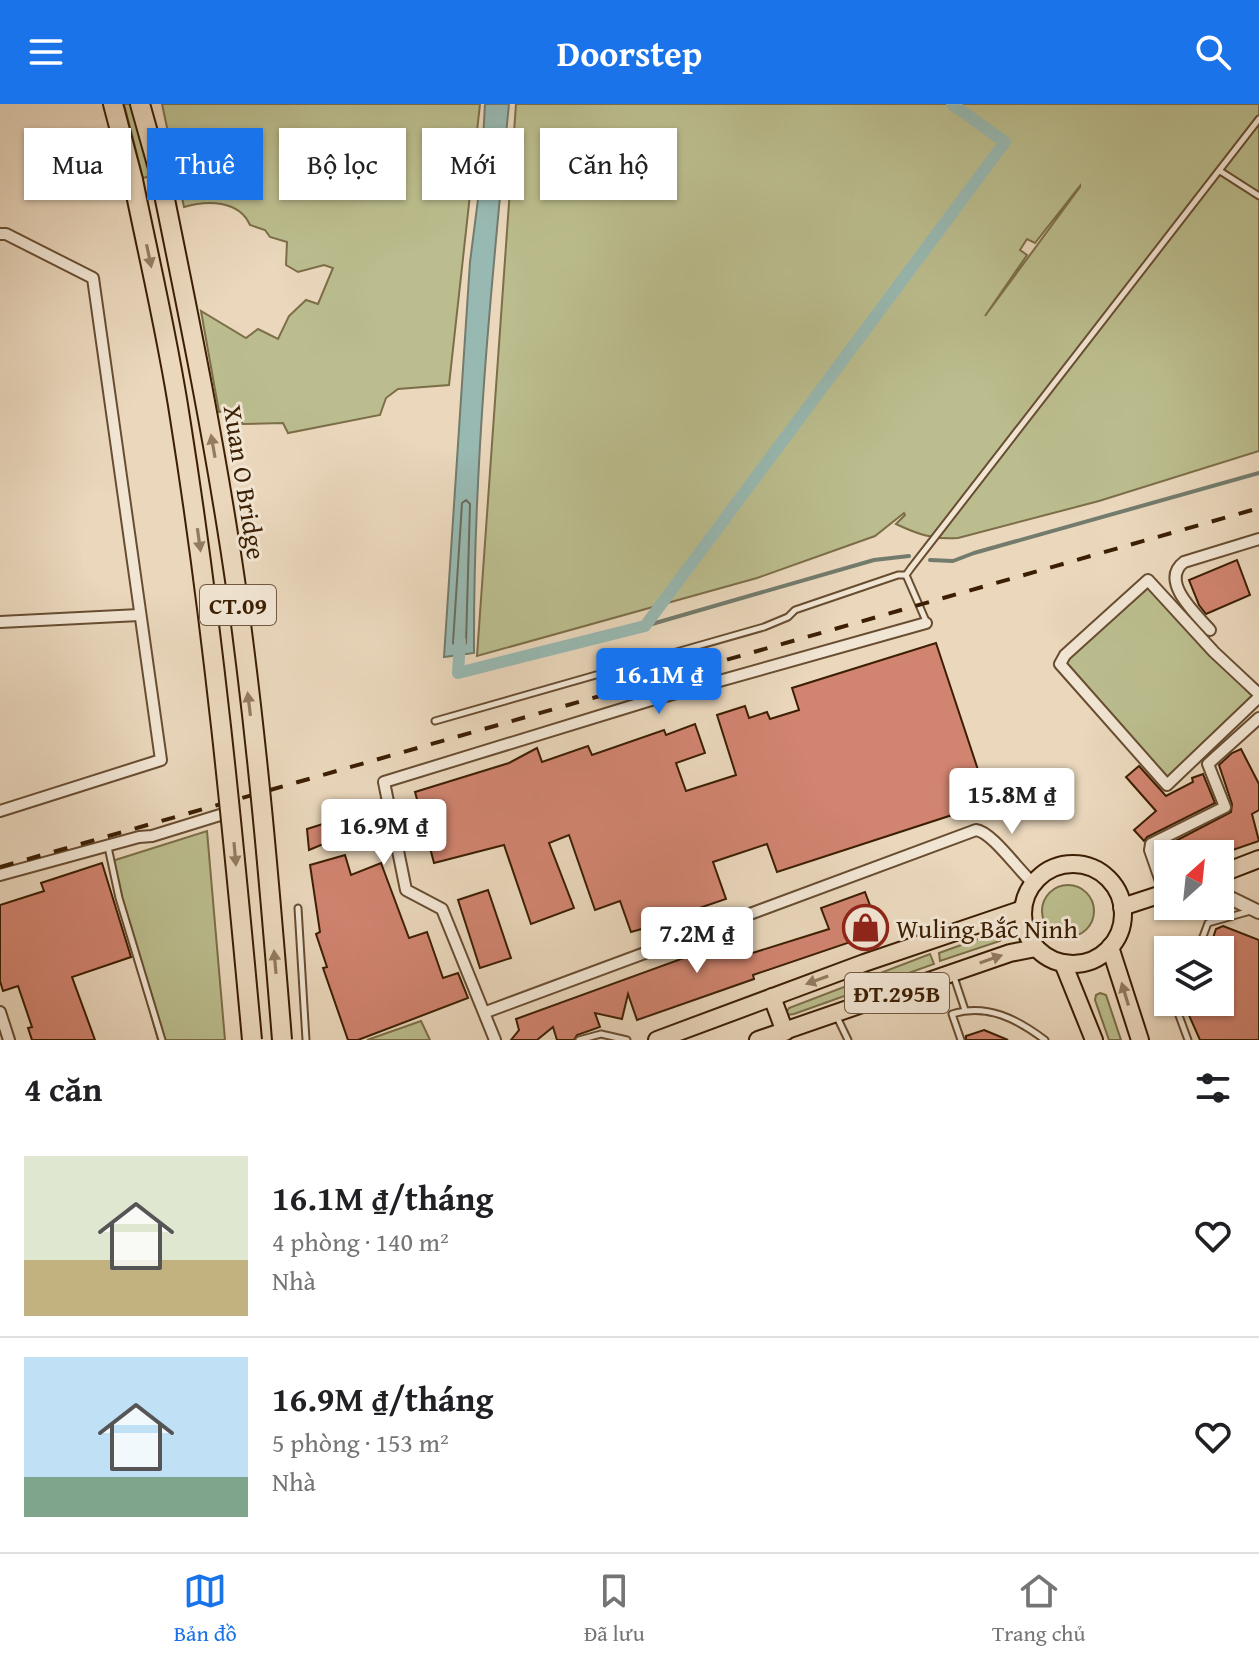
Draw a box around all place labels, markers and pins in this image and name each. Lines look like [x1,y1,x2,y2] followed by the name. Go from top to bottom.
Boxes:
[585,648,733,716] pin: 16.1M ₫
[938,768,1086,836] pin: 15.8M ₫
[310,799,458,867] pin: 16.9M ₫
[841,904,889,952] shop icon: Wuling Bắc Ninh
[632,907,762,975] pin: 7.2M ₫
[896,909,1078,948] place label: Wuling Bắc Ninh

